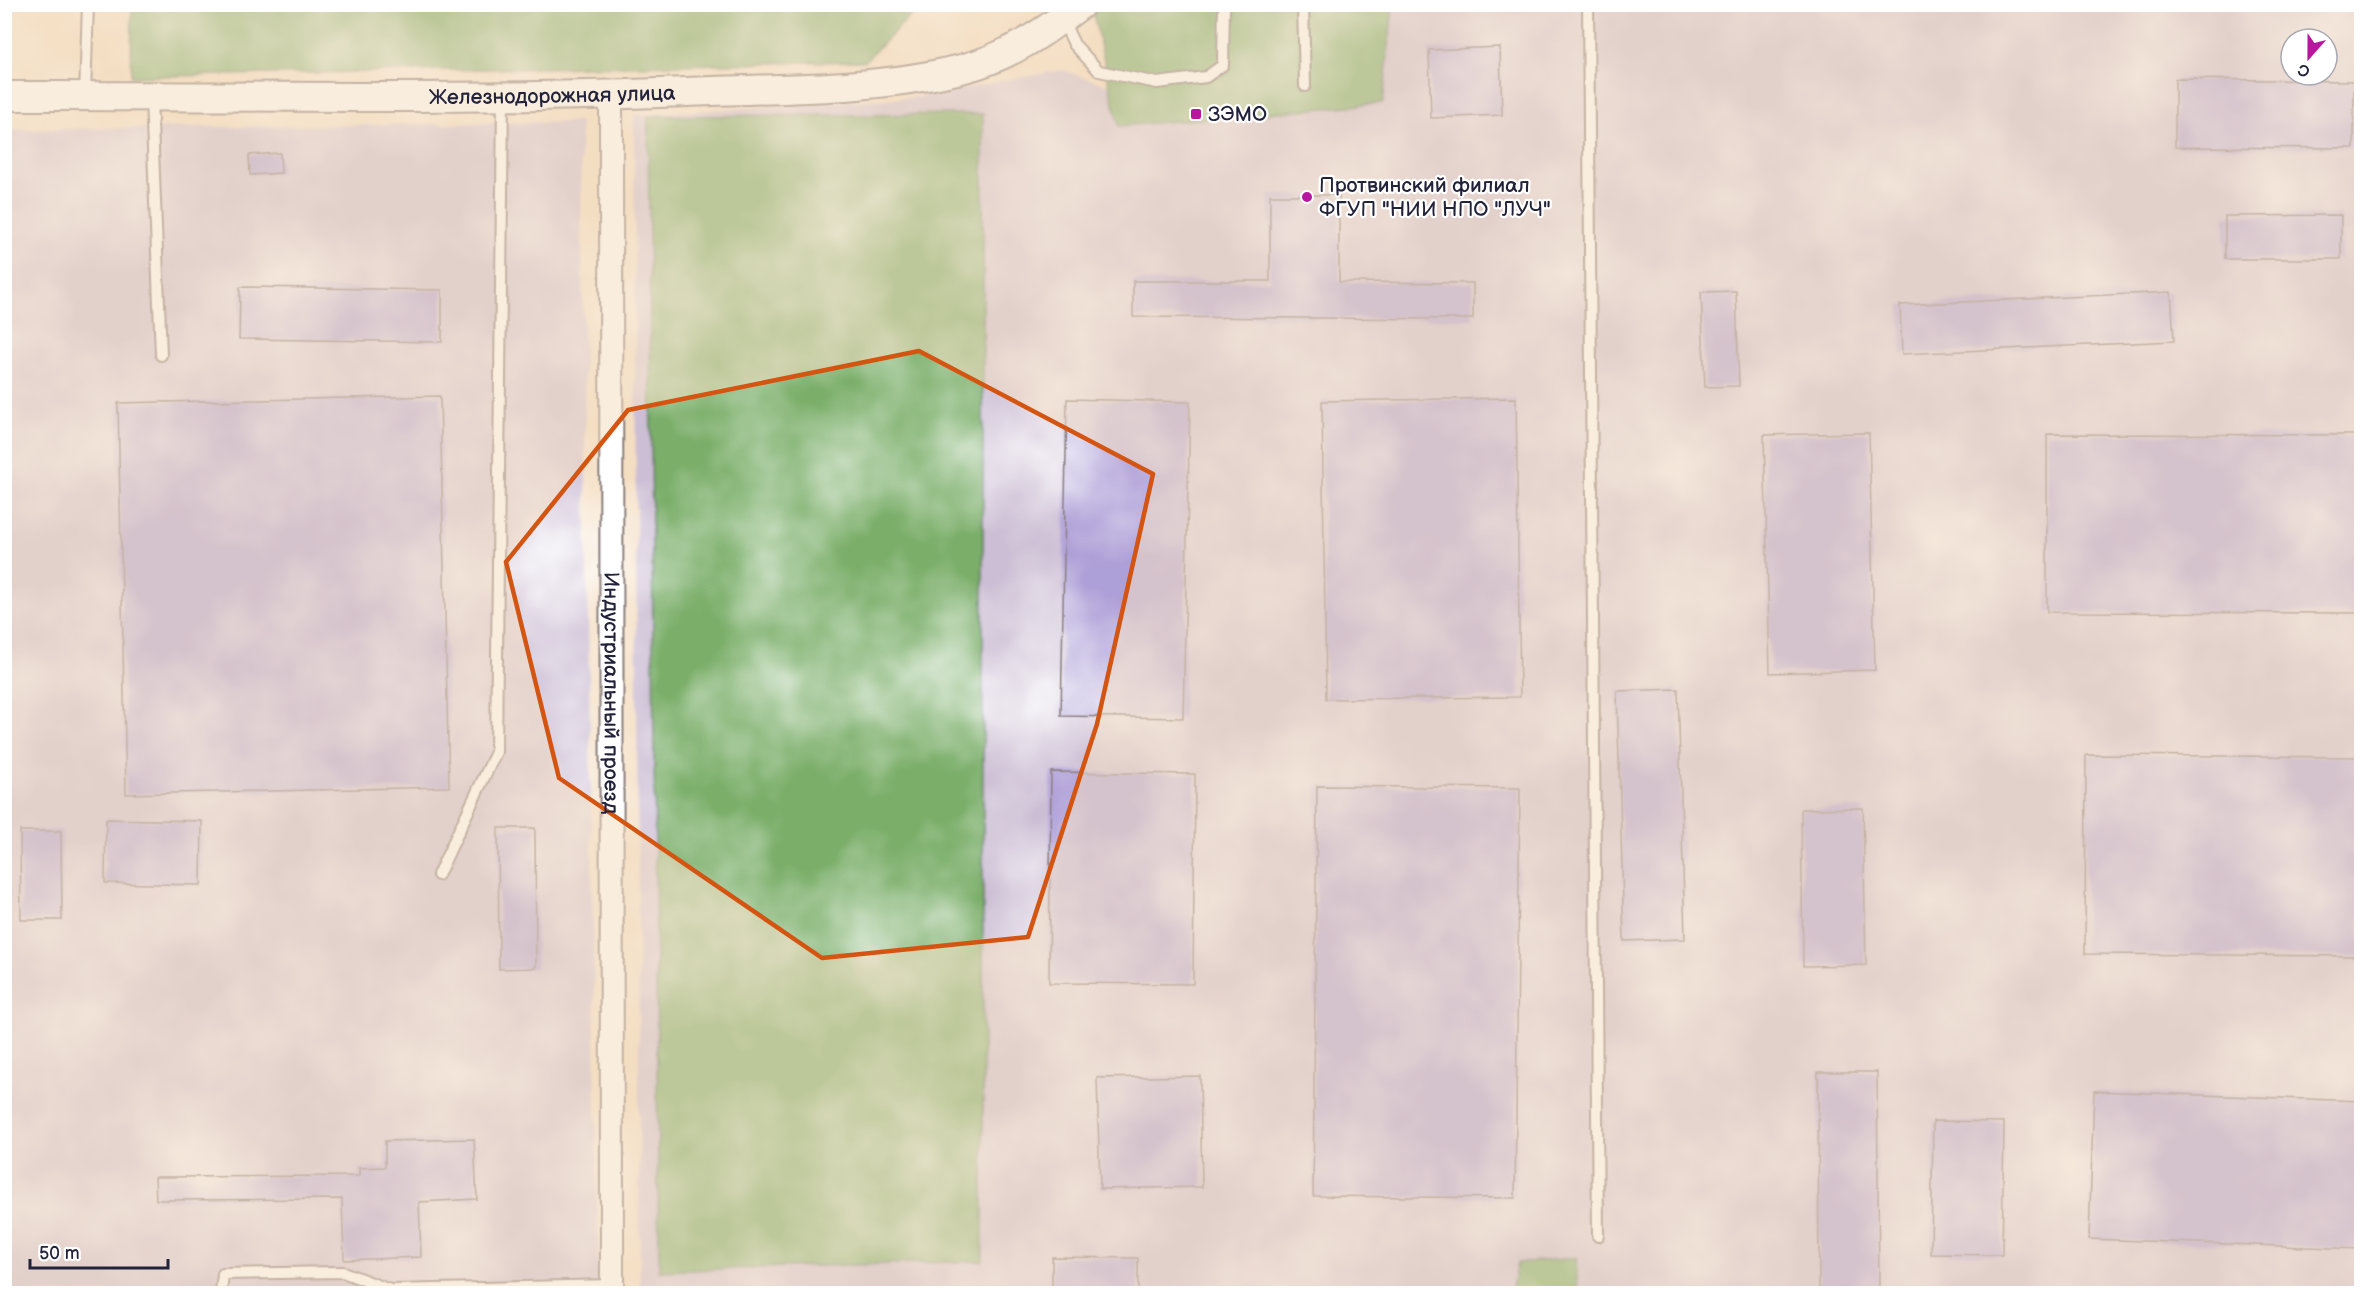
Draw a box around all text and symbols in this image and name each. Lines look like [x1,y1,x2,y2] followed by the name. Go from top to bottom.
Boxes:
[2279,27,2339,87] north arrow
[2296,59,2313,80] text: С
[429,80,676,110] street label: Железнодорожная улица
[1208,102,1267,127] place label: ЗЭМО
[1189,107,1203,121] marker: ЗЭМО
[1319,173,1551,222] place label: Протвинский филиал ФГУП "НИИ НПО "ЛУЧ"
[1300,190,1314,204] marker: Протвинский филиал ФГУП "НИИ НПО "ЛУЧ"
[598,572,624,815] street label: Индустриальный проезд
[30,1232,168,1270] scale bar
[39,1243,80,1264] text: 50 m

